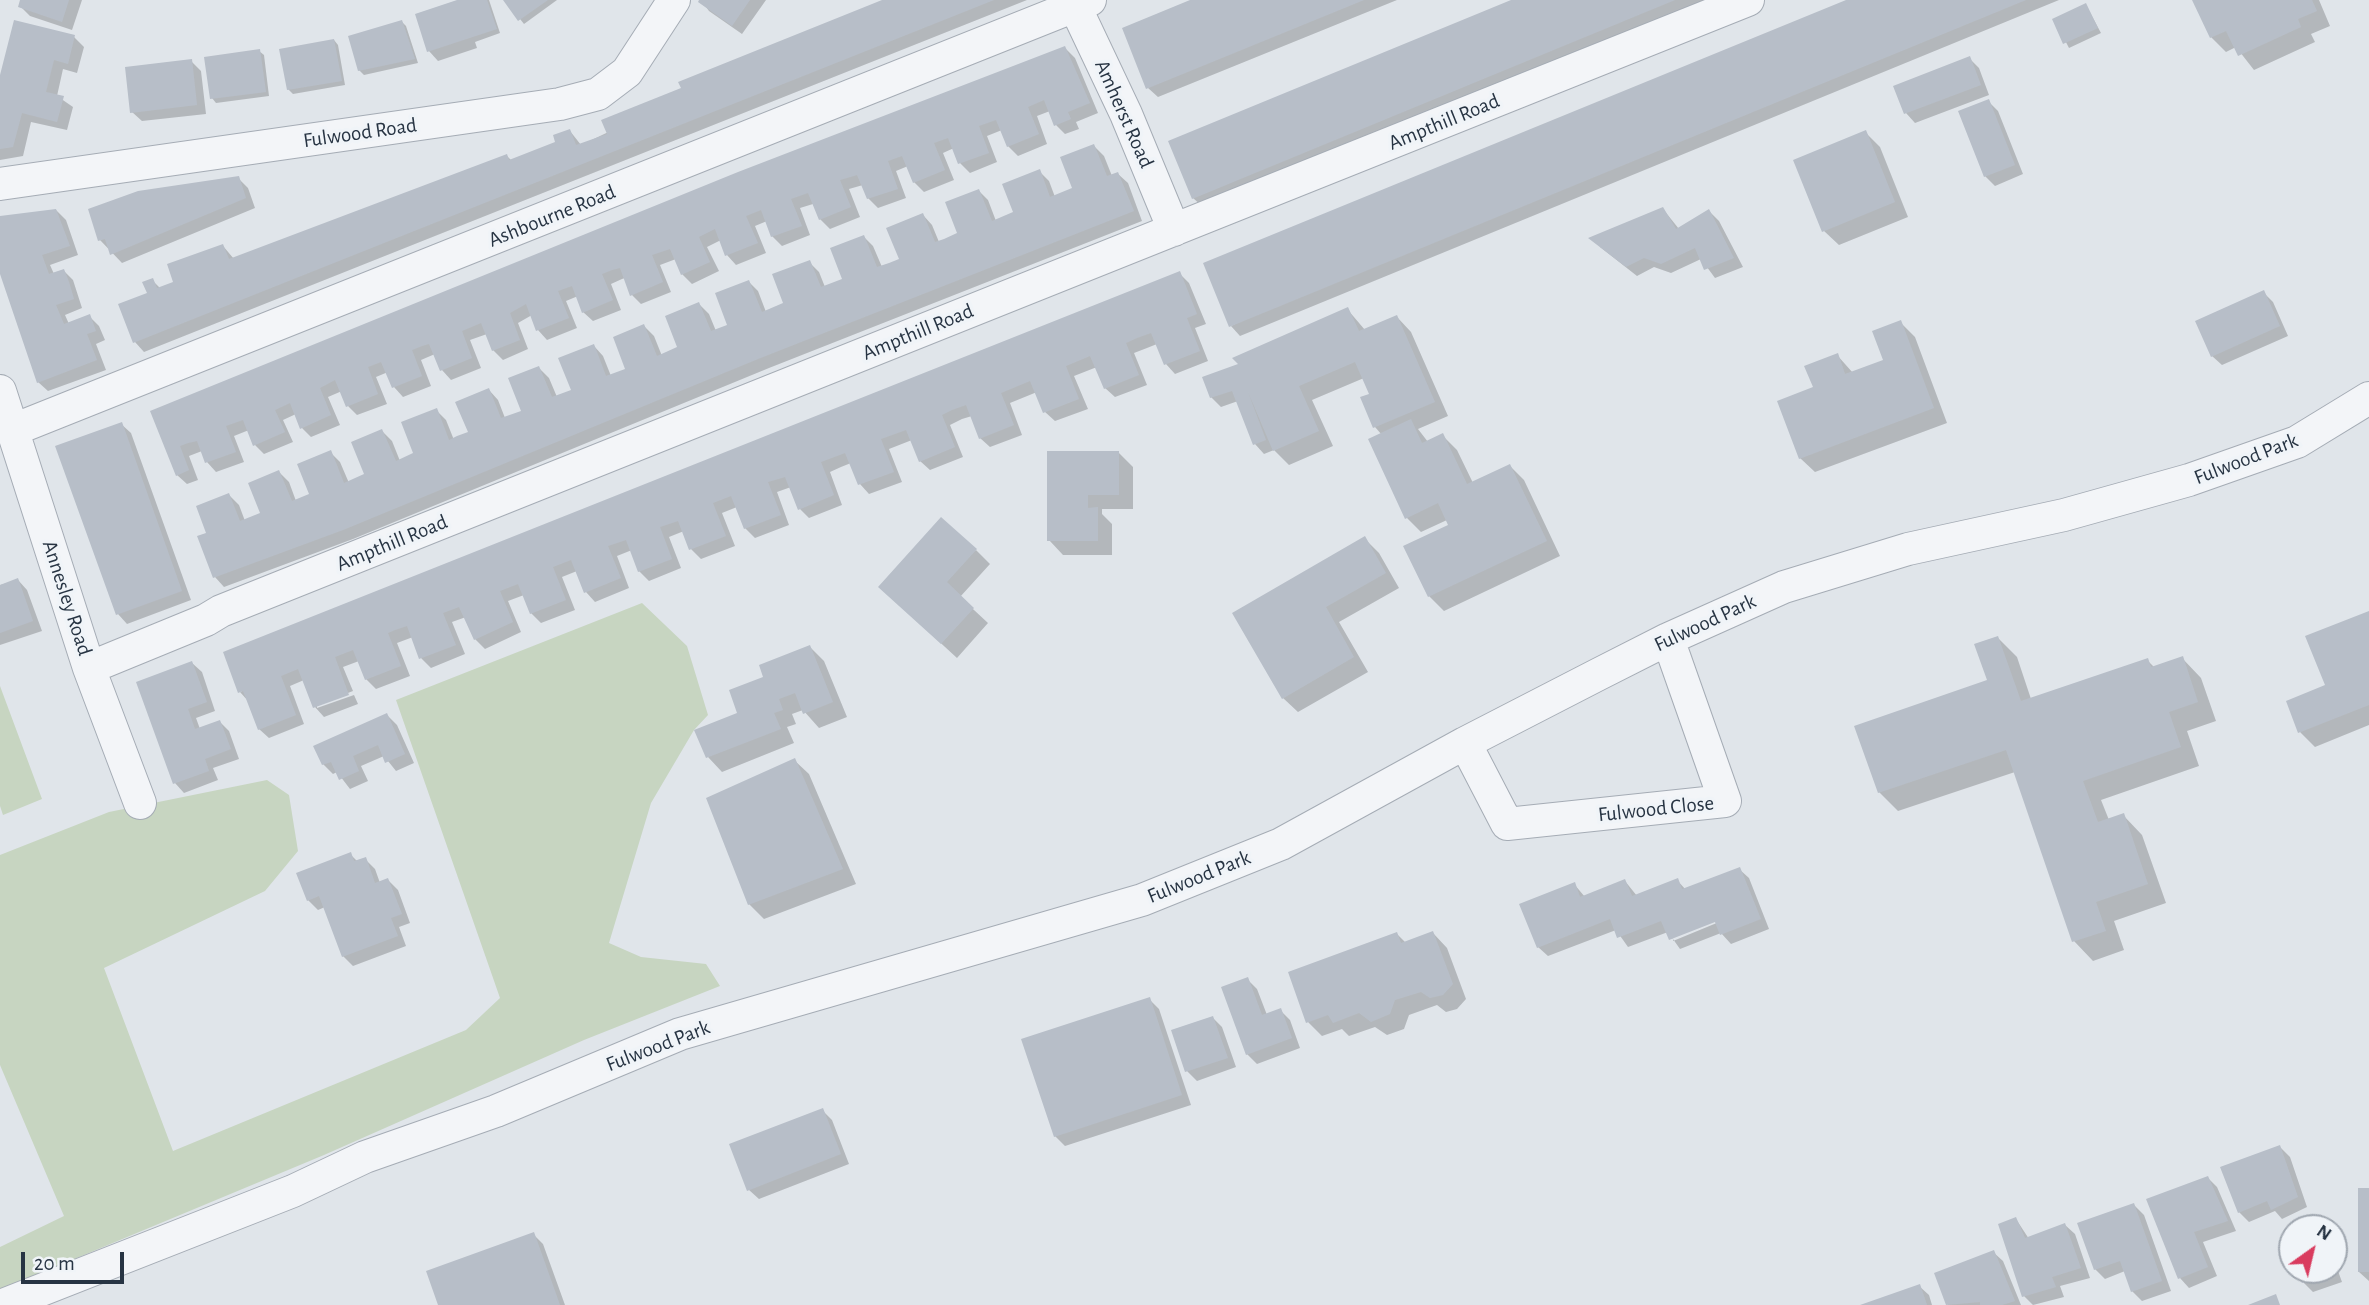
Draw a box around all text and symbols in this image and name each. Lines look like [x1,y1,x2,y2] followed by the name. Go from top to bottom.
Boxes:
[1089,56,1159,172] street label: Amherst Road
[1385,88,1503,156] street label: Ampthill Road
[302,113,418,153] street label: Fulwood Road
[485,179,619,253] street label: Ashbourne Road
[859,298,977,366] street label: Ampthill Road
[2191,428,2301,490] street label: Fulwood Park
[333,509,451,577] street label: Ampthill Road
[36,537,98,659] street label: Annesley Road
[1650,589,1760,657] street label: Fulwood Park
[1597,790,1715,828] street label: Fulwood Close
[1144,845,1254,909] street label: Fulwood Park
[603,1015,713,1077] street label: Fulwood Park
[2278,1214,2348,1284] north arrow
[2313,1221,2335,1244] text: N
[24,1238,128,1282] scale bar
[34,1253,75,1274] text: 20 m

